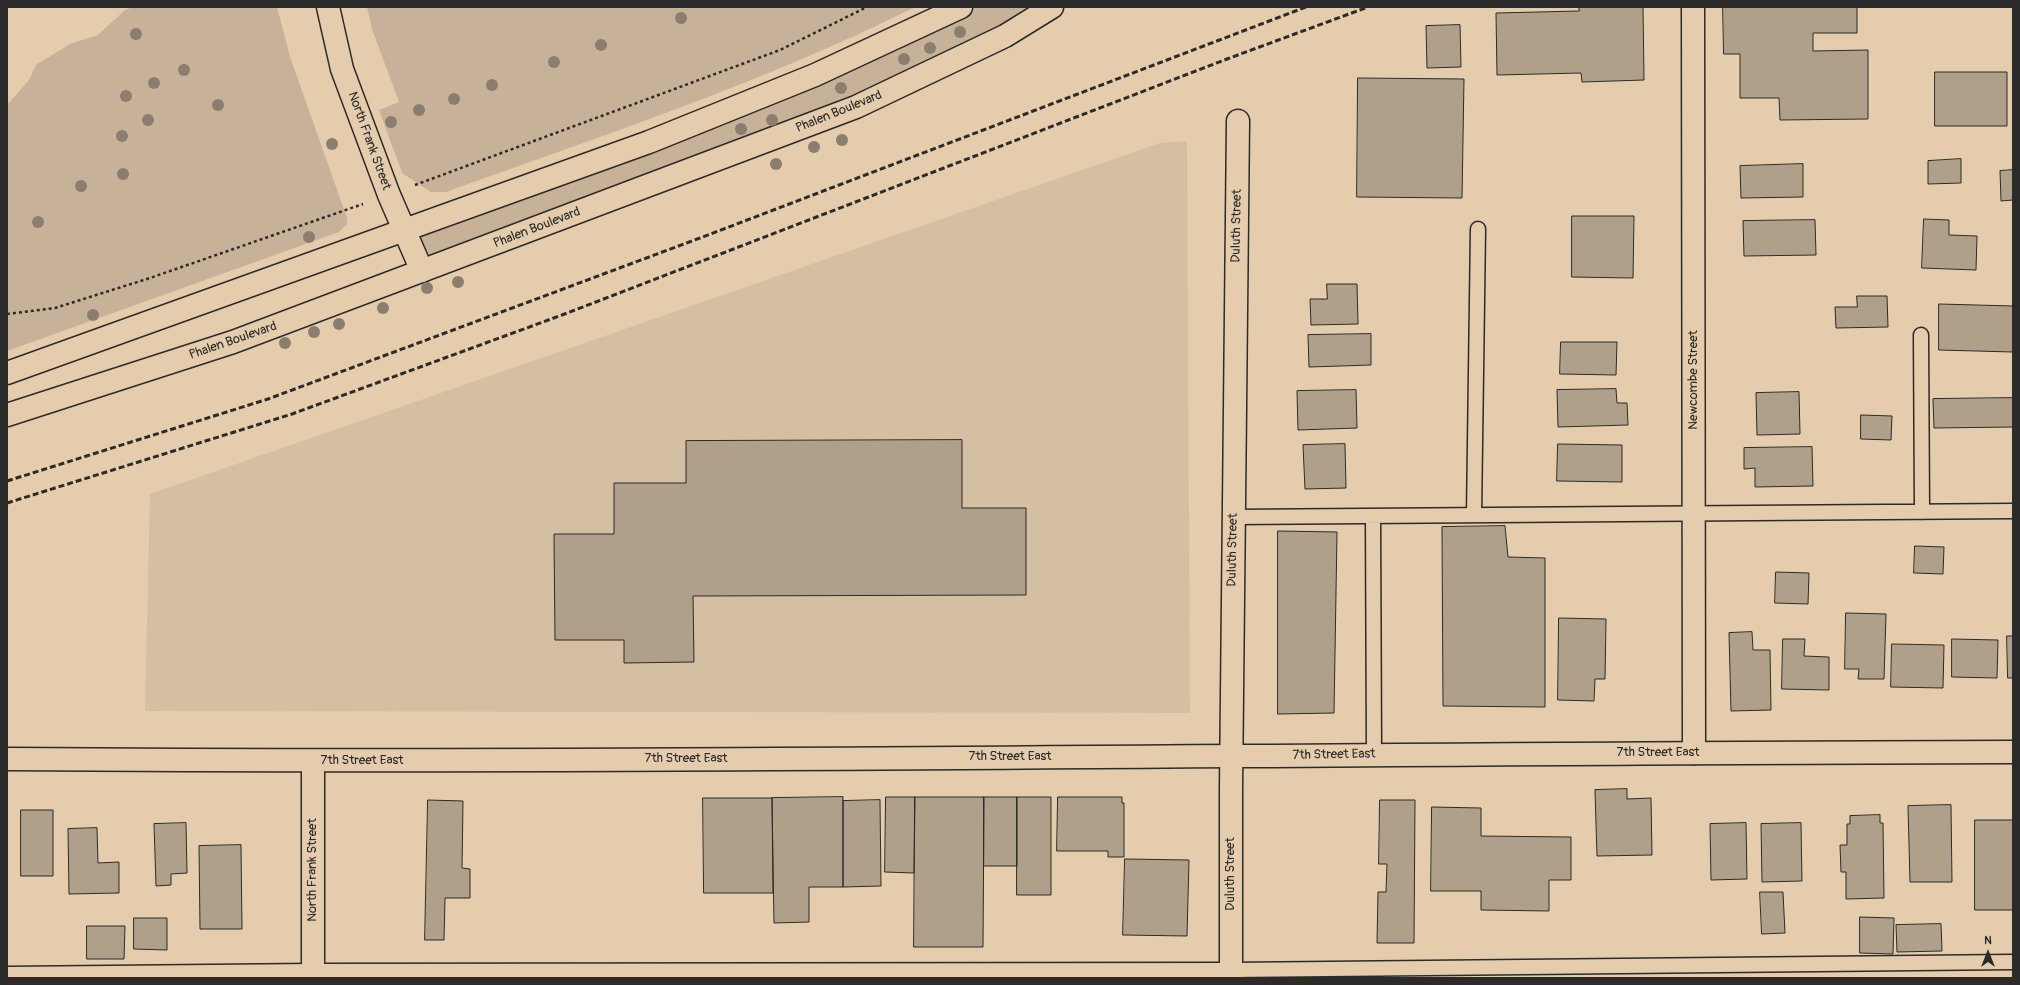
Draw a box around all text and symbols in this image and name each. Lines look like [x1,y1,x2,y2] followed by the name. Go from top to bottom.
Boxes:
[794,88,884,136] street label: Phalen Boulevard
[344,90,394,192] street label: North Frank Street
[1229,189,1245,263] street label: Duluth Street
[491,204,583,252] street label: Phalen Boulevard
[187,319,279,363] street label: Phalen Boulevard
[1686,330,1702,430] street label: Newcombe Street
[1225,513,1241,587] street label: Duluth Street
[1617,745,1699,761] street label: 7th Street East
[1292,746,1376,764] street label: 7th Street East
[969,749,1051,765] street label: 7th Street East
[645,751,727,767] street label: 7th Street East
[321,753,403,769] street label: 7th Street East
[305,818,321,922] street label: North Frank Street
[1223,837,1239,911] street label: Duluth Street
[1968,933,2008,973] north arrow
[1984,934,1992,947] text: N

